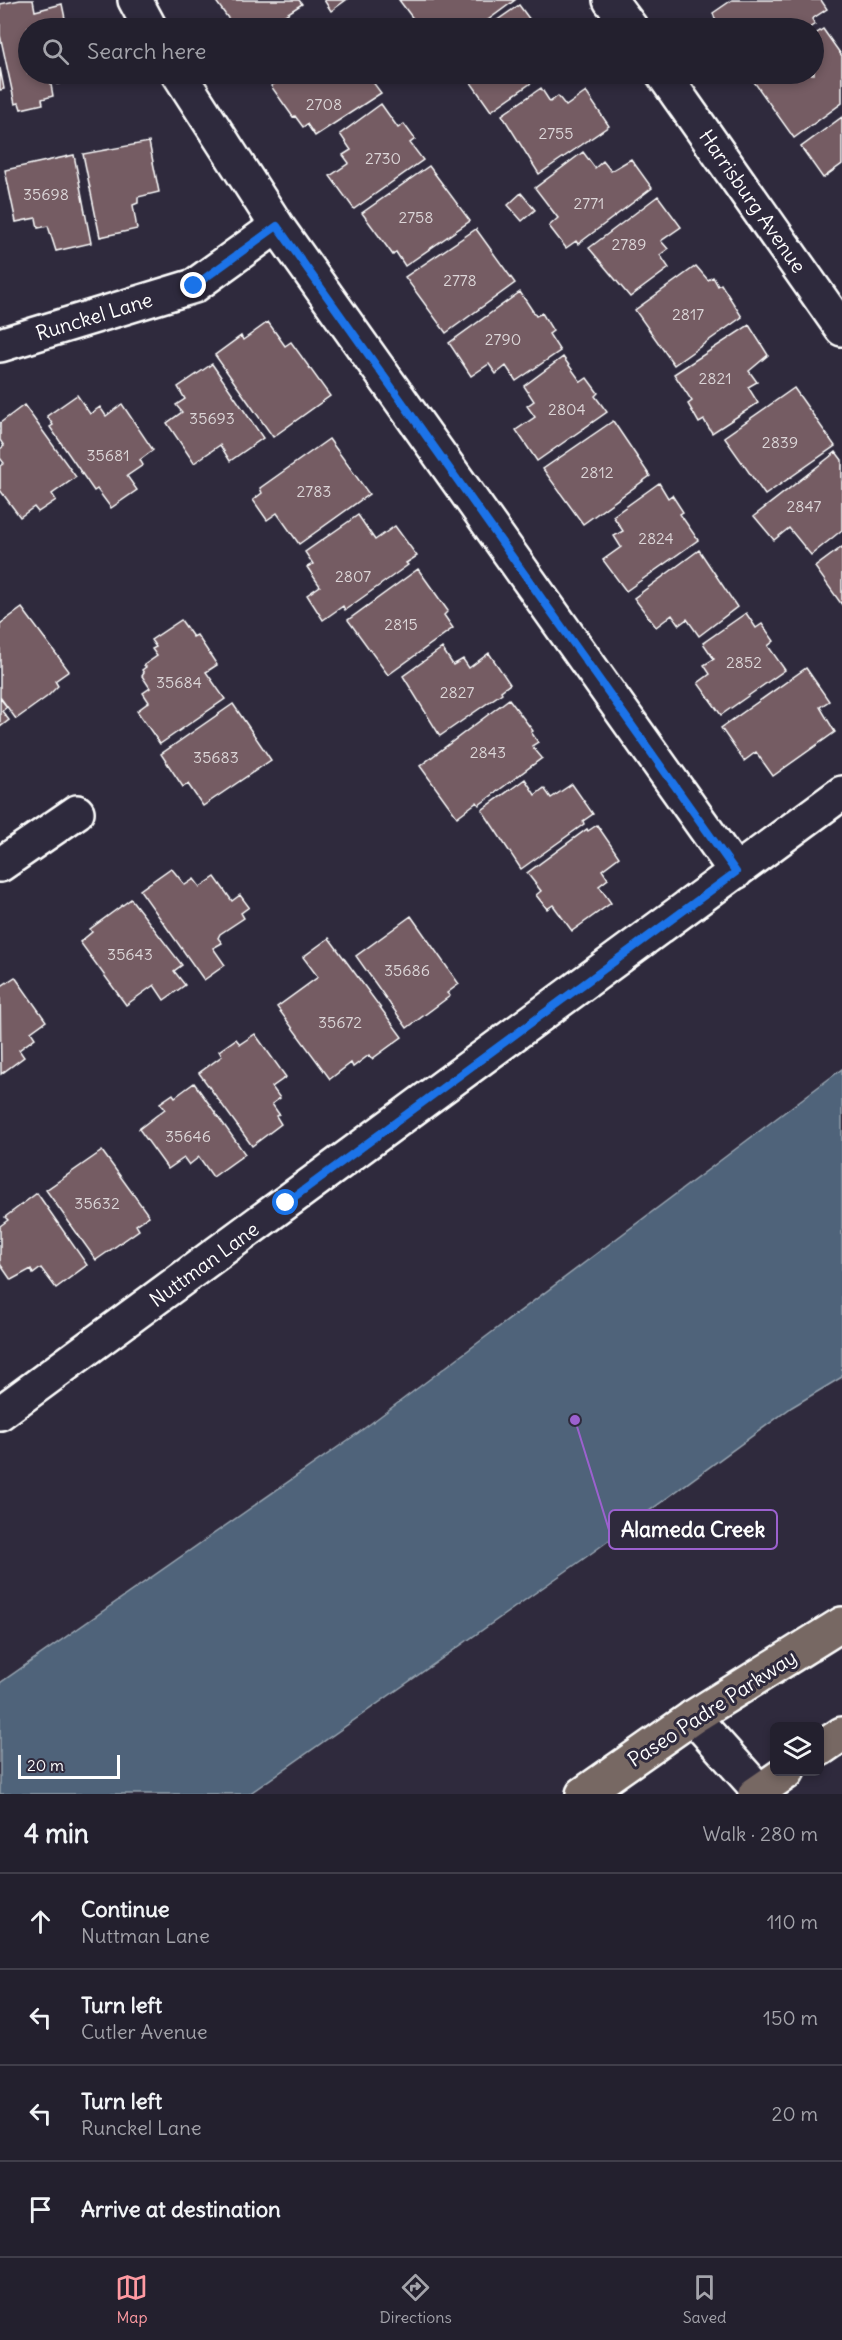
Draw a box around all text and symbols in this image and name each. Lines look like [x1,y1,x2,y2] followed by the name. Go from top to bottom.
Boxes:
[18,18,824,84] search box
[39,35,72,68] icon: search
[87,37,206,65] text: Search here
[306,94,342,114] house number: 2708
[538,123,574,143] house number: 2755
[694,124,812,278] street label: Harrisburg Avenue
[365,148,401,168] house number: 2730
[23,184,69,204] house number: 35698
[574,193,604,213] house number: 2771
[398,207,434,227] house number: 2758
[611,234,647,254] house number: 2789
[443,270,477,290] house number: 2778
[180,272,206,298] route end
[33,286,155,346] street label: Runckel Lane
[672,304,704,324] house number: 2817
[485,329,521,349] house number: 2790
[698,368,732,388] house number: 2821
[548,399,586,419] house number: 2804
[189,408,235,428] house number: 35693
[762,432,798,452] house number: 2839
[86,445,130,465] house number: 35681
[580,462,614,482] house number: 2812
[297,481,331,501] house number: 2783
[787,496,822,516] house number: 2847
[638,528,674,548] house number: 2824
[335,566,371,586] house number: 2807
[384,614,418,634] house number: 2815
[726,652,762,672] house number: 2852
[156,672,202,692] house number: 35684
[440,682,474,702] house number: 2827
[470,742,506,762] house number: 2843
[193,747,239,767] house number: 35683
[107,944,153,964] house number: 35643
[384,960,430,980] house number: 35686
[318,1012,362,1032] house number: 35672
[165,1126,211,1146] house number: 35646
[272,1189,298,1215] route start
[74,1193,120,1213] house number: 35632
[145,1216,263,1312] street label: Nuttman Lane
[609,1510,777,1549] callout: Alameda Creek
[621,1516,765,1543] text: Alameda Creek
[623,1644,801,1772] street label: Paseo Padre Parkway
[770,1722,824,1776] map controls
[770,1722,824,1776] button: layers
[18,1752,120,1780] scale bar
[27,1755,64,1775] text: 20 m
[24,1817,89,1850] text: 4 min
[702,1821,818,1846] text: Walk · 280 m
[81,1895,170,1923] text: Continue
[24,1905,57,1938] icon: ahead
[767,1909,818,1934] text: 110 m
[81,1923,210,1948] text: Nuttman Lane
[81,1991,162,2019] text: Turn left
[24,2001,57,2034] icon: left
[763,2005,818,2030] text: 150 m
[81,2019,208,2044] text: Cutler Avenue
[81,2087,162,2115] text: Turn left
[24,2097,57,2130] icon: left
[772,2101,818,2126] text: 20 m
[81,2115,202,2140] text: Runckel Lane
[24,2193,57,2226] icon: arrive
[81,2195,281,2223] text: Arrive at destination
[115,2271,148,2327] tab: Map
[379,2271,452,2327] tab: Directions
[683,2271,727,2327] tab: Saved

